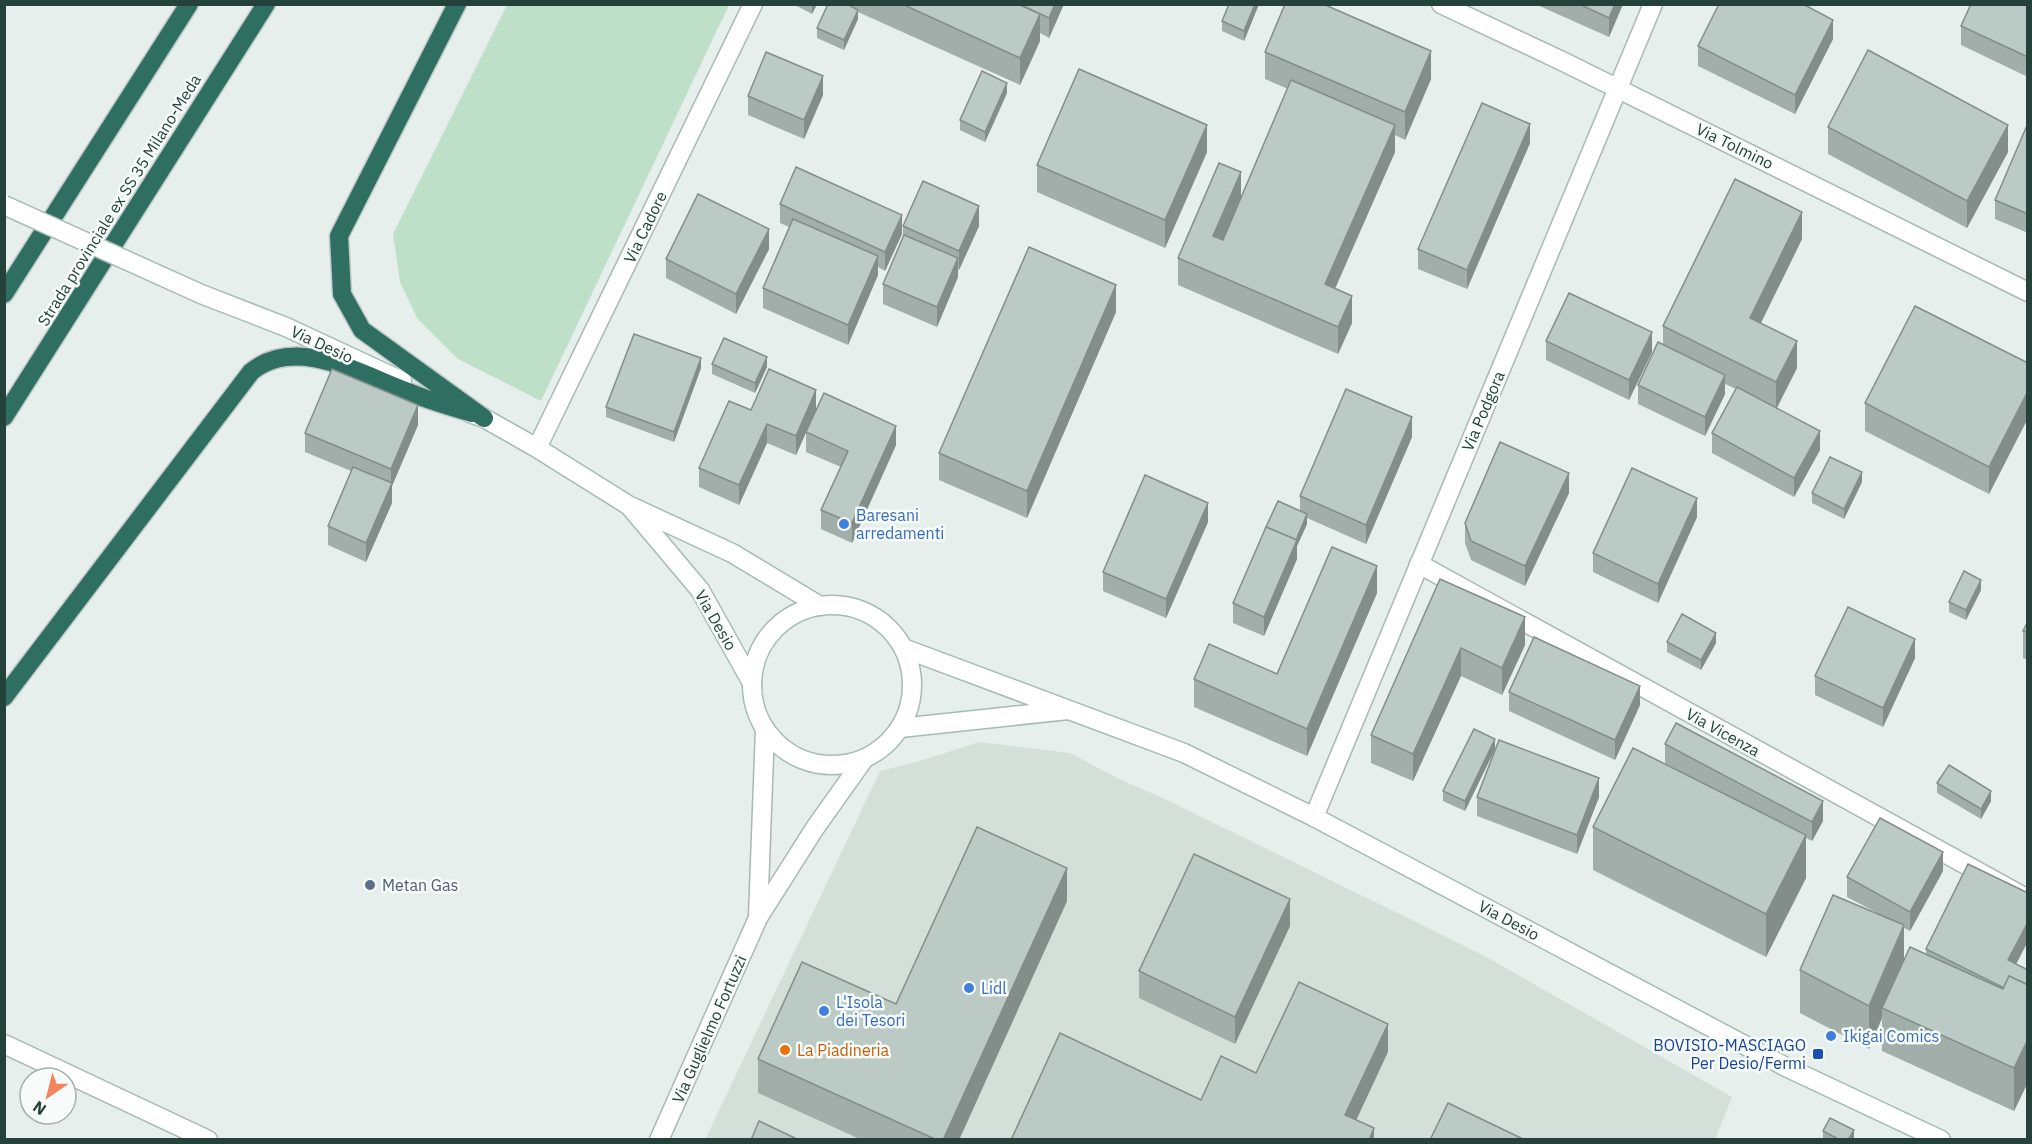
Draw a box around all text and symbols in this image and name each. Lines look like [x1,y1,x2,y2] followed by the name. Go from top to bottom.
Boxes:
[33,70,205,330] street label: Strada provinciale ex SS 35 Milano-Meda
[1693,119,1777,173] street label: Via Tolmino
[619,188,671,266] street label: Via Cadore
[288,321,356,367] street label: Via Desio
[1457,367,1509,454] street label: Via Podgora
[856,505,944,543] place label: Baresani arredamenti
[837,517,851,531] marker: Baresani arredamenti
[691,586,741,654] street label: Via Desio
[1682,703,1764,761] street label: Via Vicenza
[382,875,458,895] place label: Metan Gas
[363,878,377,892] marker: Metan Gas
[1475,896,1543,944] street label: Via Desio
[667,952,751,1106] street label: Via Guglielmo Fortuzzi
[981,978,1007,998] place label: Lidl
[962,981,976,995] marker: Lidl
[836,992,905,1030] place label: L'Isola dei Tesori
[817,1004,831,1018] marker: L'Isola dei Tesori
[1843,1026,1939,1046] place label: Ikigai Comics
[1824,1029,1838,1043] marker: Ikigai Comics
[1653,1035,1806,1073] place label: BOVISIO-MASCIAGO Per Desio/Fermi
[797,1040,890,1060] place label: La Piadineria
[778,1043,792,1057] marker: La Piadineria
[1811,1047,1825,1061] marker: BOVISIO-MASCIAGO Per Desio/Fermi
[18,1066,78,1126] north arrow
[29,1097,50,1120] text: N

